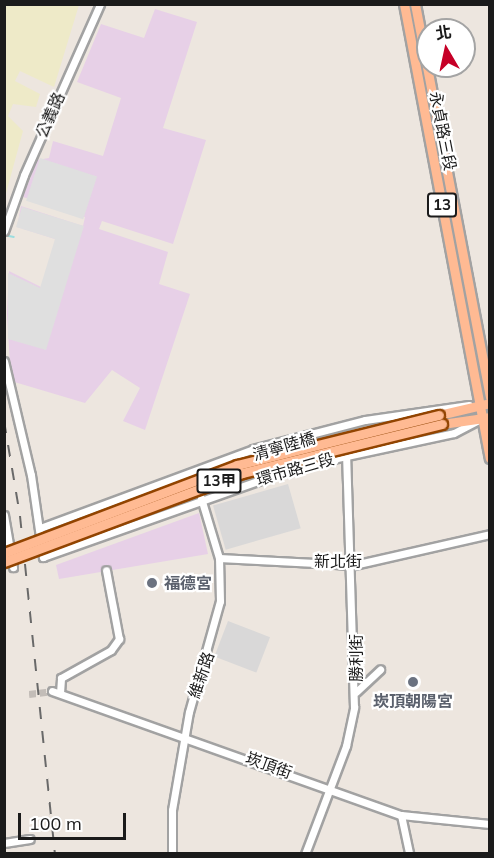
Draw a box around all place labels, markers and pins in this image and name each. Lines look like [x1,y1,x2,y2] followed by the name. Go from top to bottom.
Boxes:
[164,573,212,593] place label: 福德宮
[145,576,159,590] marker: 福德宮
[406,675,420,689] marker: 崁頂朝陽宮
[373,691,453,711] place label: 崁頂朝陽宮

